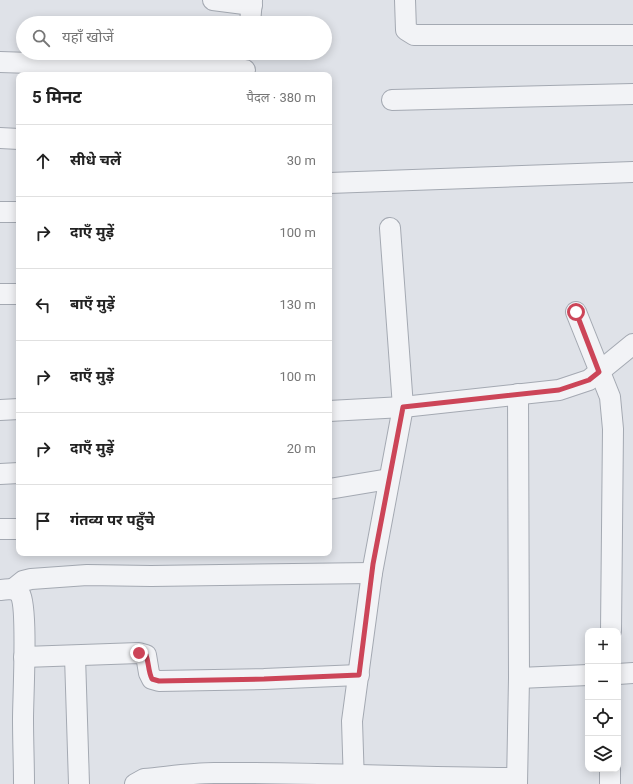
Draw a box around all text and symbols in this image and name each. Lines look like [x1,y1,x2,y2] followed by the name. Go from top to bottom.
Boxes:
[16,16,332,60] search box
[30,27,52,49] icon: search
[62,28,114,46] text: यहाँ खोजें
[32,87,82,107] text: 5 मिनट
[247,90,316,105] text: पैदल · 380 m
[32,150,54,172] icon: ahead
[70,151,121,169] text: सीधे चलें
[287,153,316,168] text: 30 m
[32,222,54,244] icon: right
[70,223,114,241] text: दाएँ मुड़ें
[279,225,316,240] text: 100 m
[32,294,54,316] icon: left
[70,295,115,313] text: बाएँ मुड़ें
[279,297,316,312] text: 130 m
[567,303,585,321] route start
[32,366,54,388] icon: right
[70,367,114,385] text: दाएँ मुड़ें
[279,369,316,384] text: 100 m
[32,438,54,460] icon: right
[70,439,114,457] text: दाएँ मुड़ें
[287,441,316,456] text: 20 m
[32,510,54,532] icon: arrive
[70,511,155,529] text: गंतव्य पर पहुँचे
[585,628,621,772] map controls
[585,628,621,664] button: +
[130,644,148,662] route end
[585,664,621,700] button: −
[585,700,621,736] button: locate
[585,736,621,772] button: layers

